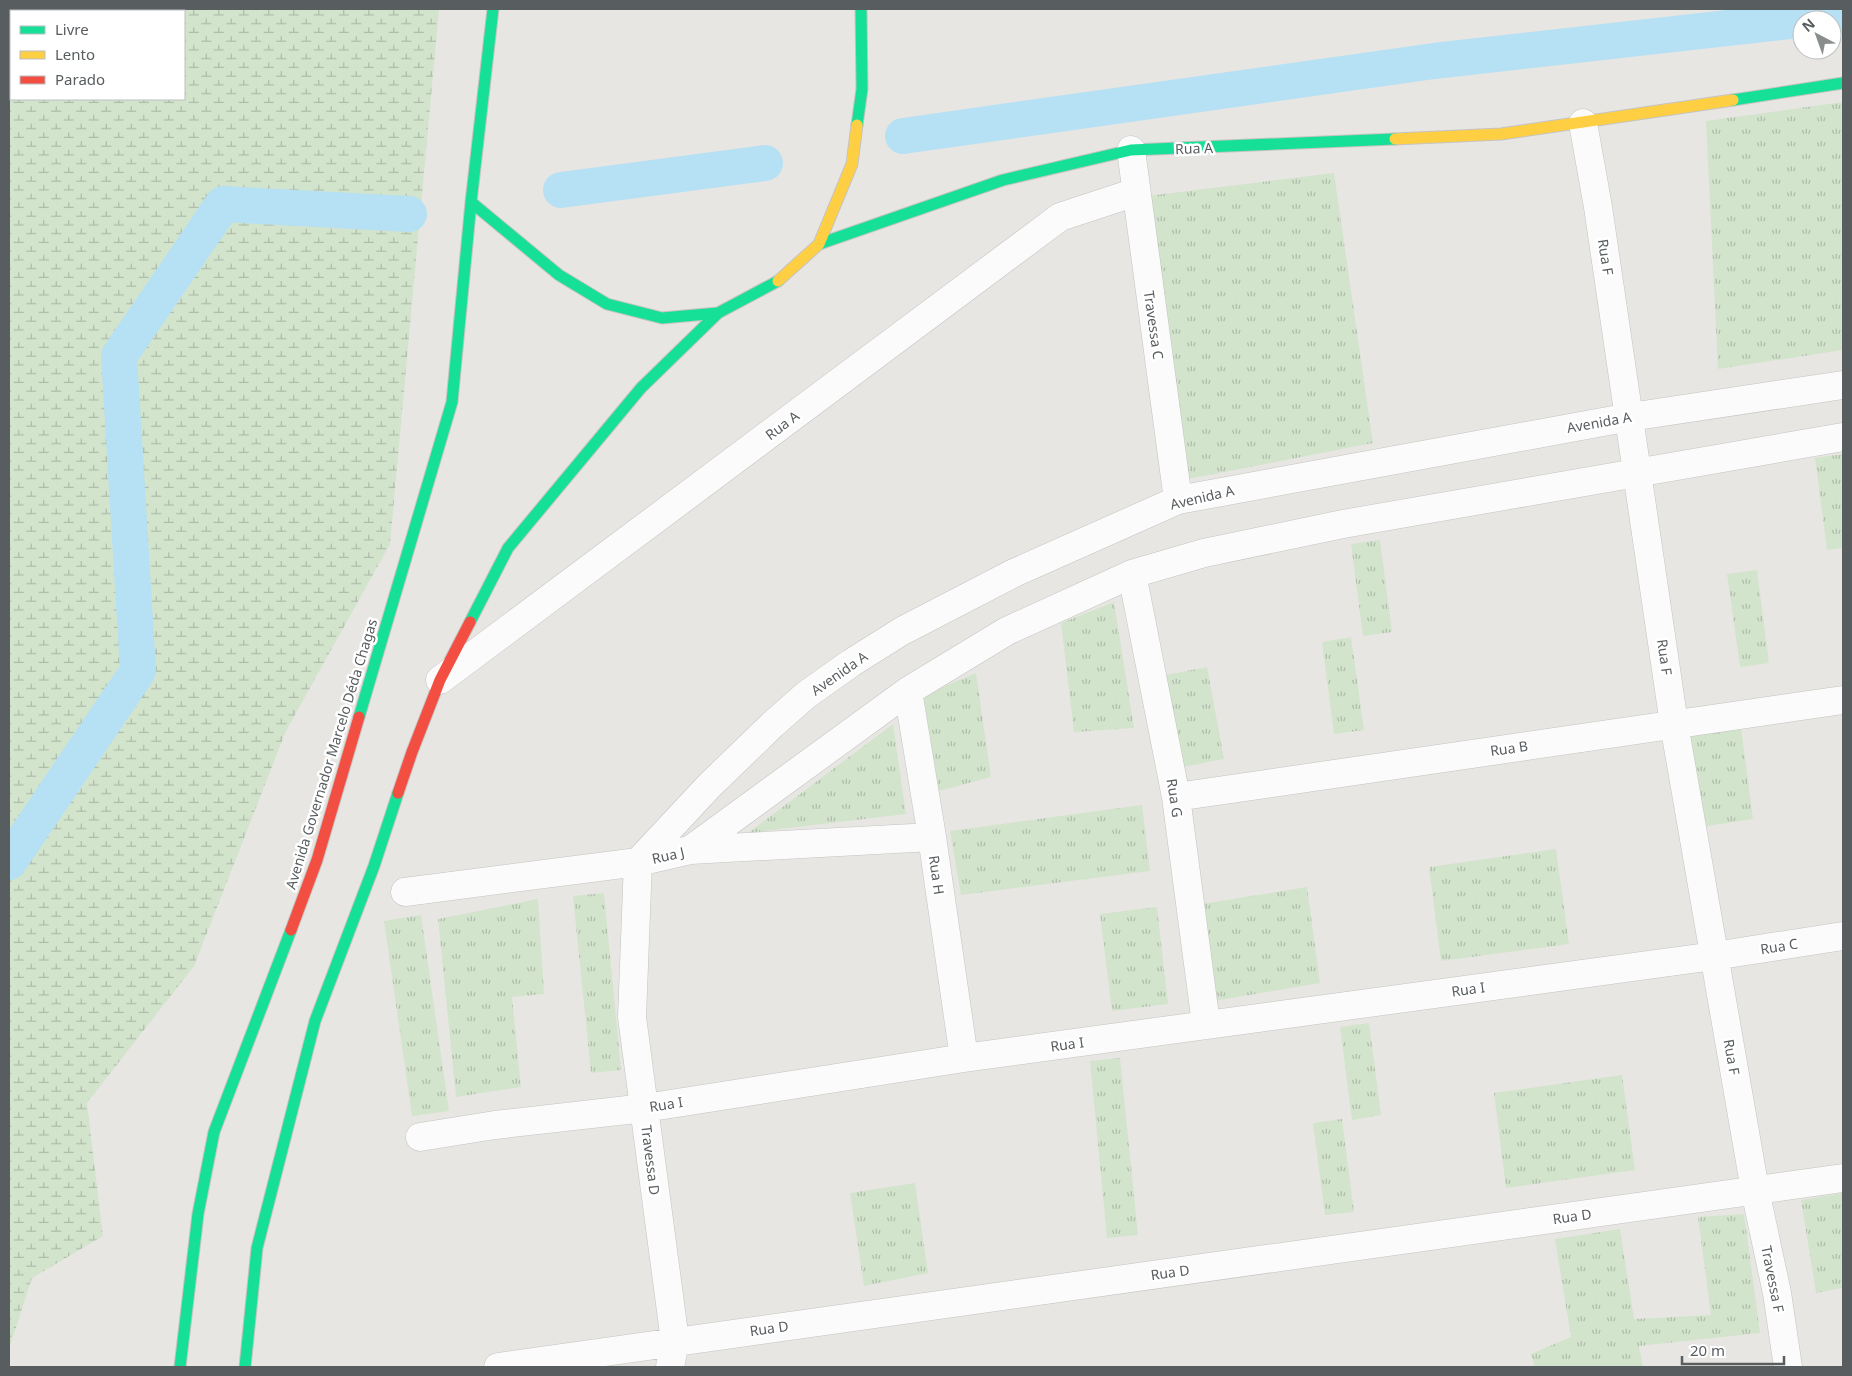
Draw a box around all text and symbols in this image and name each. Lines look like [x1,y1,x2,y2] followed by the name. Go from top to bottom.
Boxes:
[10,10,185,100] legend
[1792,10,1842,60] north arrow
[1798,14,1819,36] text: N
[55,19,89,39] text: Livre
[55,44,95,64] text: Lento
[55,69,105,89] text: Parado
[1175,138,1213,158] street label: Rua A
[1594,238,1618,276] street label: Rua F
[1140,289,1168,361] street label: Travessa C
[761,406,803,444] street label: Rua A
[1565,407,1633,437] street label: Avenida A
[1168,480,1236,514] street label: Avenida A
[281,616,381,891] street label: Avenida Governador Marcelo Déda Chagas
[1653,638,1677,676] street label: Rua F
[807,646,871,700] street label: Avenida A
[1489,736,1529,760] street label: Rua B
[1163,777,1187,819] street label: Rua G
[650,842,686,868] street label: Rua J
[925,854,949,896] street label: Rua H
[1759,934,1799,958] street label: Rua C
[1450,977,1486,1001] street label: Rua I
[1049,1032,1085,1056] street label: Rua I
[1720,1038,1744,1076] street label: Rua F
[648,1092,684,1116] street label: Rua I
[637,1124,665,1196] street label: Travessa D
[1551,1204,1593,1228] street label: Rua D
[1757,1244,1789,1314] street label: Travessa F
[1149,1260,1191,1284] street label: Rua D
[748,1316,790,1340] street label: Rua D
[1682,1334,1784,1366] scale bar
[1690,1340,1725,1360] text: 20 m

